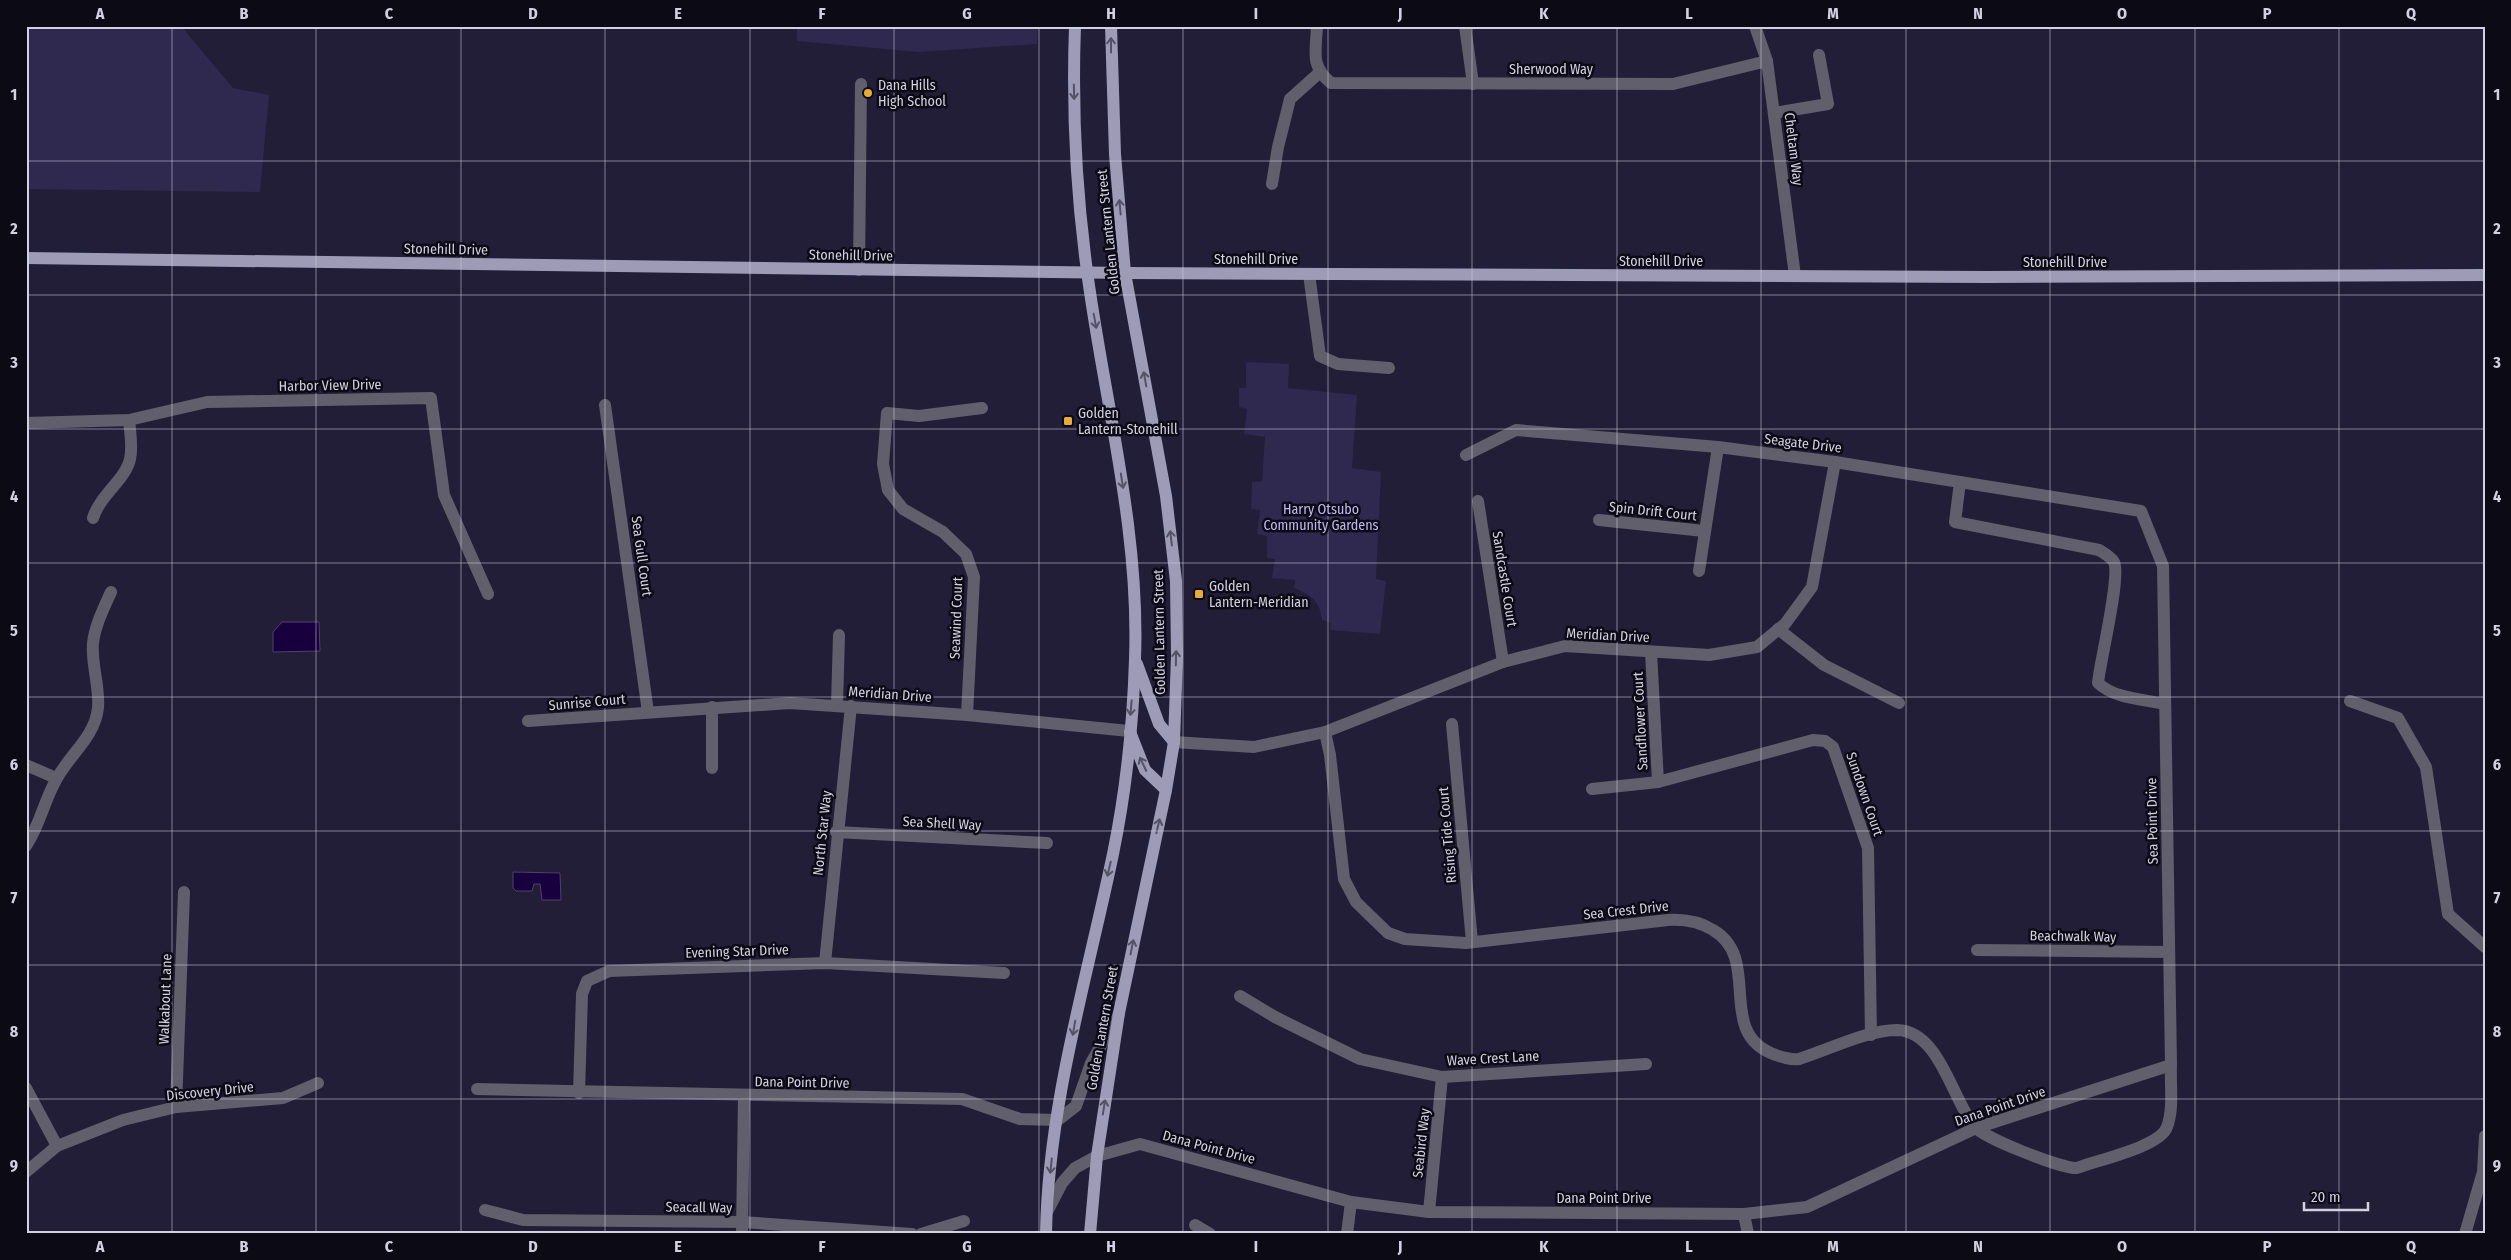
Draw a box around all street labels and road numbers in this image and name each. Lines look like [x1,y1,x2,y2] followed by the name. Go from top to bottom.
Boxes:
[1509,61,1594,78] street label: Sherwood Way
[1781,112,1806,187] street label: Cheltam Way
[1093,168,1124,295] street label: Golden Lantern Street
[404,240,488,259] street label: Stonehill Drive
[809,246,893,265] street label: Stonehill Drive
[1214,251,1298,268] street label: Stonehill Drive
[1619,253,1703,270] street label: Stonehill Drive
[2023,254,2107,271] street label: Stonehill Drive
[278,376,382,395] street label: Harbor View Drive
[1763,430,1843,457] street label: Seagate Drive
[1608,498,1698,525] street label: Spin Drift Court
[627,515,656,598] street label: Sea Gull Court
[1489,530,1521,628] street label: Sandcastle Court
[1150,569,1169,695] street label: Golden Lantern Street
[947,576,966,659] street label: Seawind Court
[1566,625,1650,646] street label: Meridian Drive
[1629,671,1652,771] street label: Sandflower Court
[848,683,932,706] street label: Meridian Drive
[548,691,627,714] street label: Sunrise Court
[1842,750,1887,839] street label: Sundown Court
[2143,777,2162,864] street label: Sea Point Drive
[1435,786,1460,884] street label: Rising Tide Court
[810,789,835,876] street label: North Star Way
[902,813,983,834] street label: Sea Shell Way
[1583,898,1670,923] street label: Sea Crest Drive
[2029,927,2117,946] street label: Beachwalk Way
[685,941,789,962] street label: Evening Star Drive
[155,953,176,1045] street label: Walkabout Lane
[1083,964,1122,1091] street label: Golden Lantern Street
[1446,1048,1540,1069] street label: Wave Crest Lane
[754,1073,850,1092] street label: Dana Point Drive
[165,1078,255,1105] street label: Discovery Drive
[1952,1083,2048,1130] street label: Dana Point Drive
[1409,1107,1434,1179] street label: Seabird Way
[1161,1127,1257,1168] street label: Dana Point Drive
[1556,1190,1652,1207] street label: Dana Point Drive
[665,1198,733,1217] street label: Seacall Way

